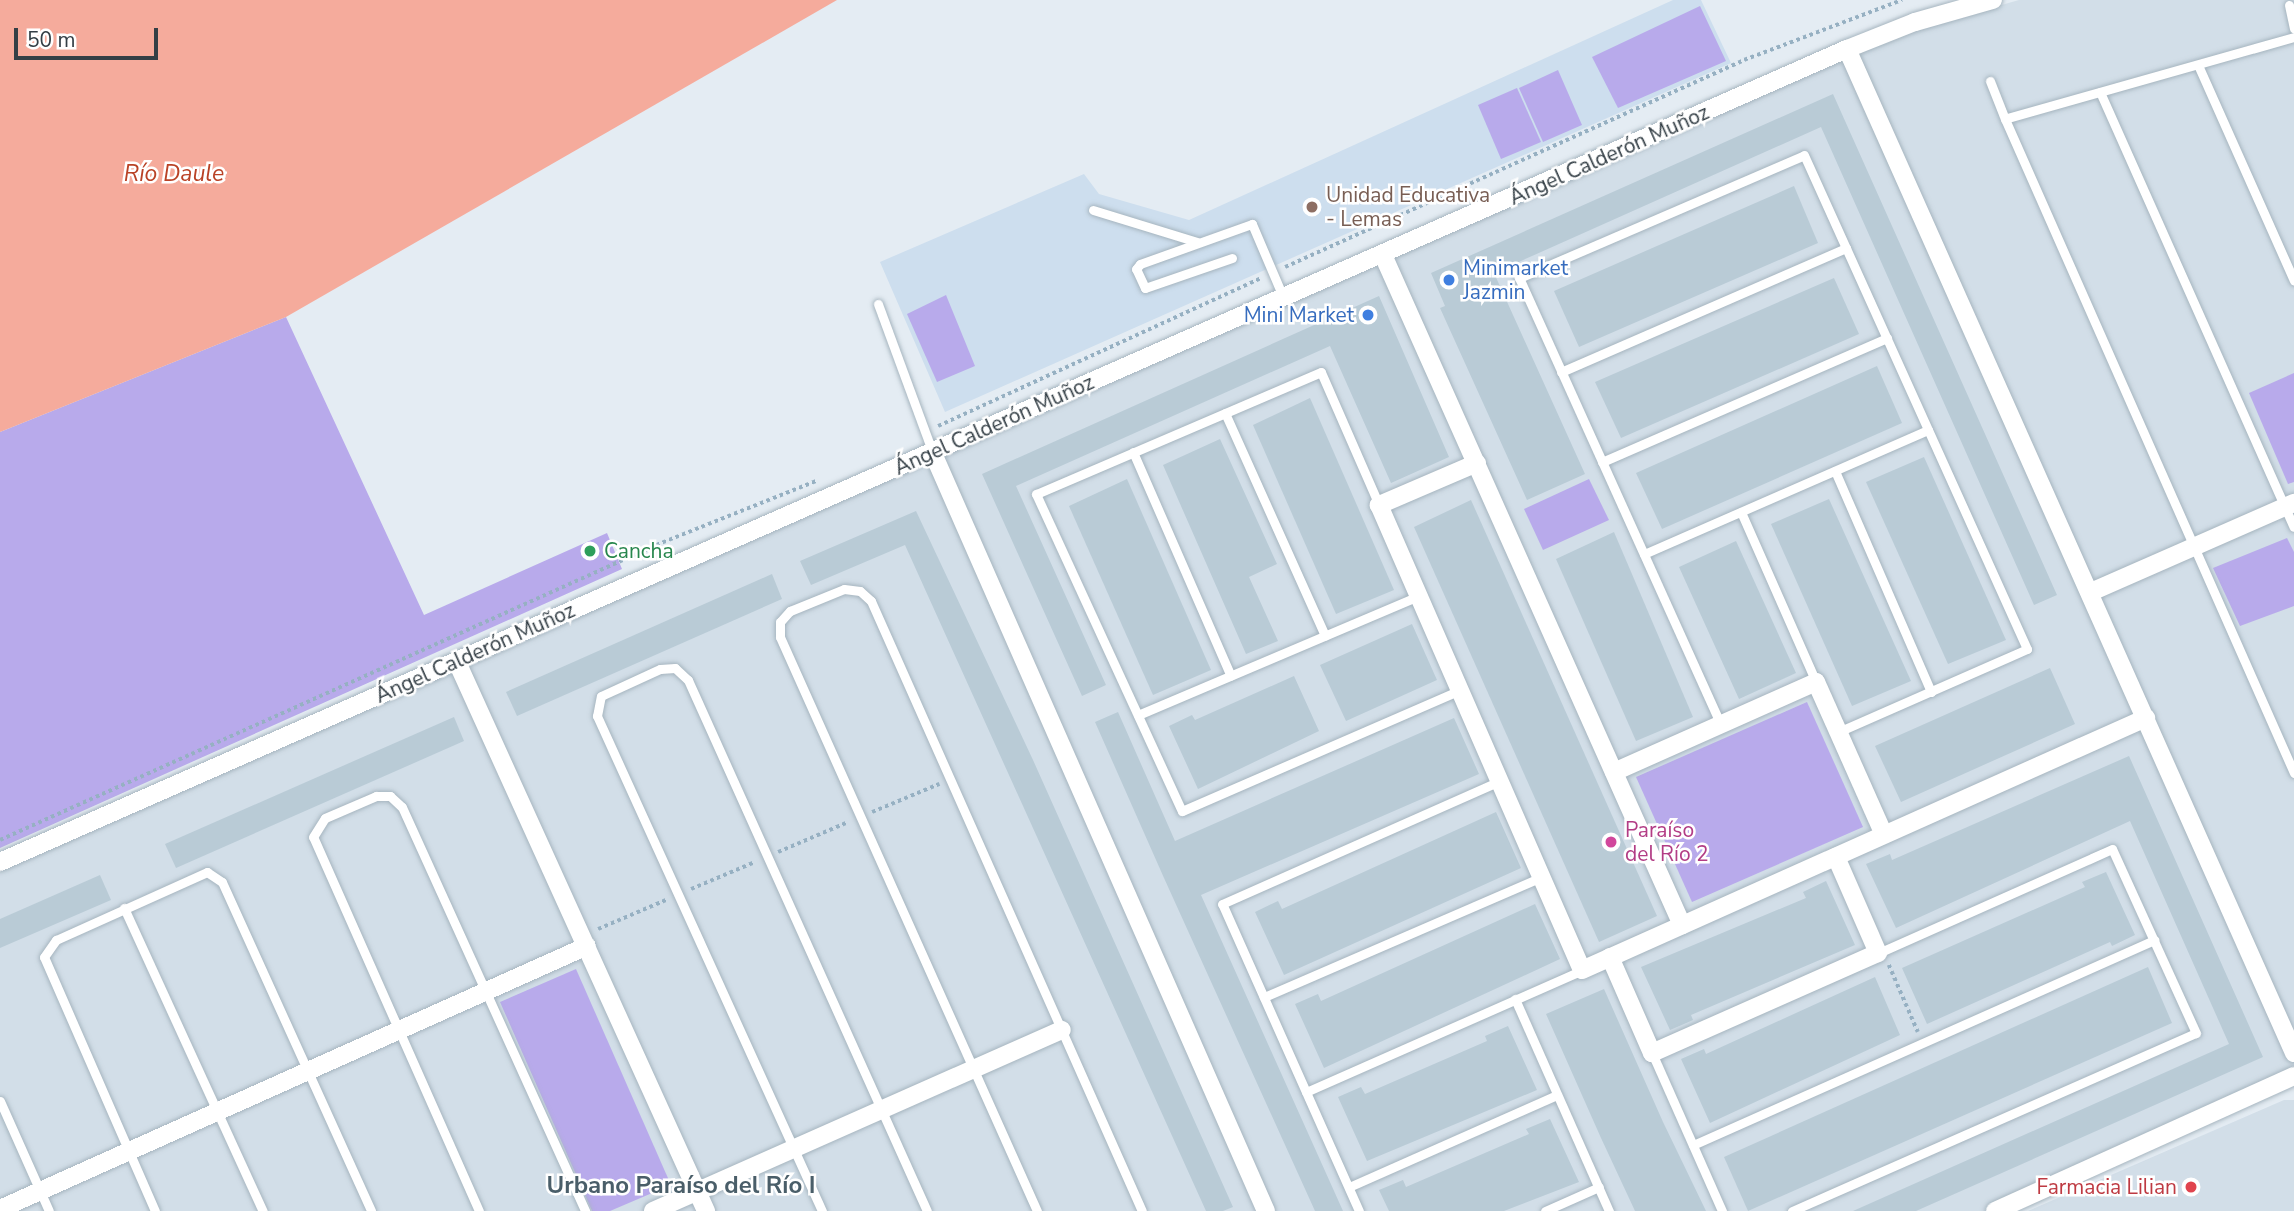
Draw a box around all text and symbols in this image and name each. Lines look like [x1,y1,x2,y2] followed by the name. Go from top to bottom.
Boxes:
[18,14,161,58] scale bar
[27,26,76,54] text: 50 m
[1505,100,1713,210] street label: Ángel Calderón Muñoz
[124,160,224,188] water label: Río Daule
[1326,182,1490,232] place label: Unidad Educativa - Lemas
[1304,199,1320,215] marker: Unidad Educativa - Lemas
[1463,255,1568,305] place label: Minimarket Jazmin
[1441,272,1457,288] marker: Minimarket Jazmin
[1244,302,1354,328] place label: Mini Market
[1360,307,1376,323] marker: Mini Market
[890,370,1098,480] street label: Ángel Calderón Muñoz
[604,538,674,564] place label: Cancha
[582,543,598,559] marker: Cancha
[371,598,579,708] street label: Ángel Calderón Muñoz
[1625,817,1709,867] place label: Paraíso del Río 2
[1603,834,1619,850] marker: Paraíso del Río 2
[547,1172,815,1200] district label: Urbano Paraíso del Río I
[2037,1174,2177,1200] place label: Farmacia Lilian
[2183,1179,2199,1195] marker: Farmacia Lilian

